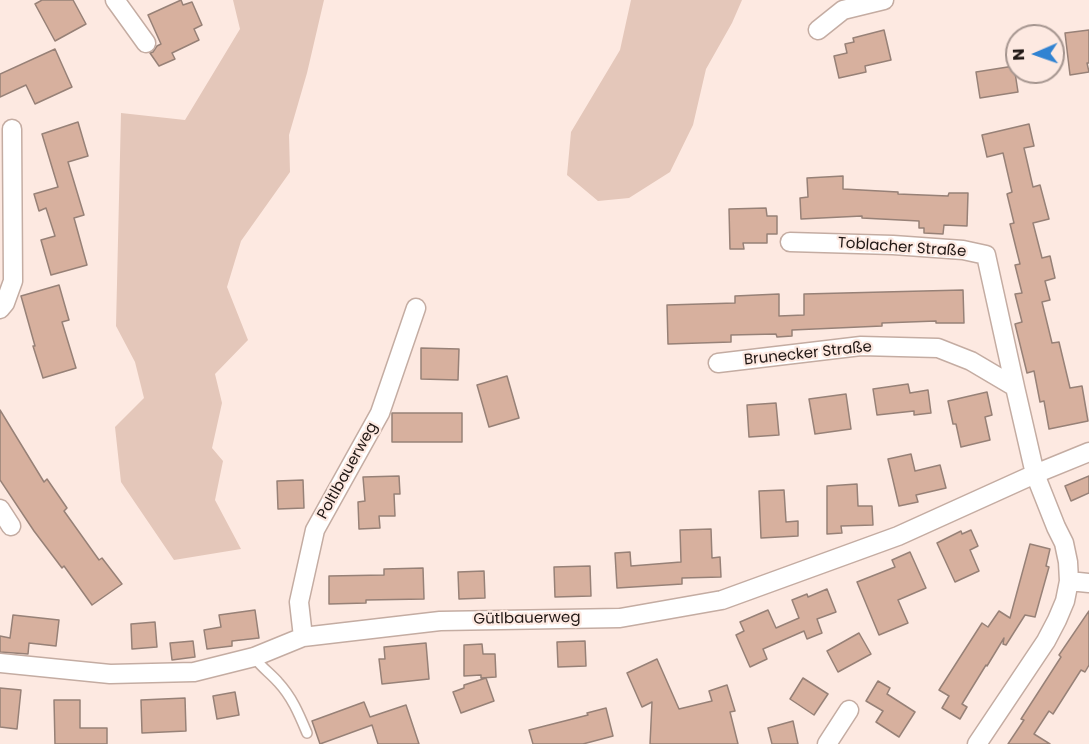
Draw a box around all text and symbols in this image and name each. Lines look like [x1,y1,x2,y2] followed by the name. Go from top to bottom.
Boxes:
[1005,24,1065,84] north arrow
[1007,48,1030,61] text: N
[837,235,967,261] street label: Toblacher Straße
[743,338,873,370] street label: Brunecker Straße
[314,420,382,522] street label: Poltlbauerweg
[473,609,581,629] street label: Gütlbauerweg

